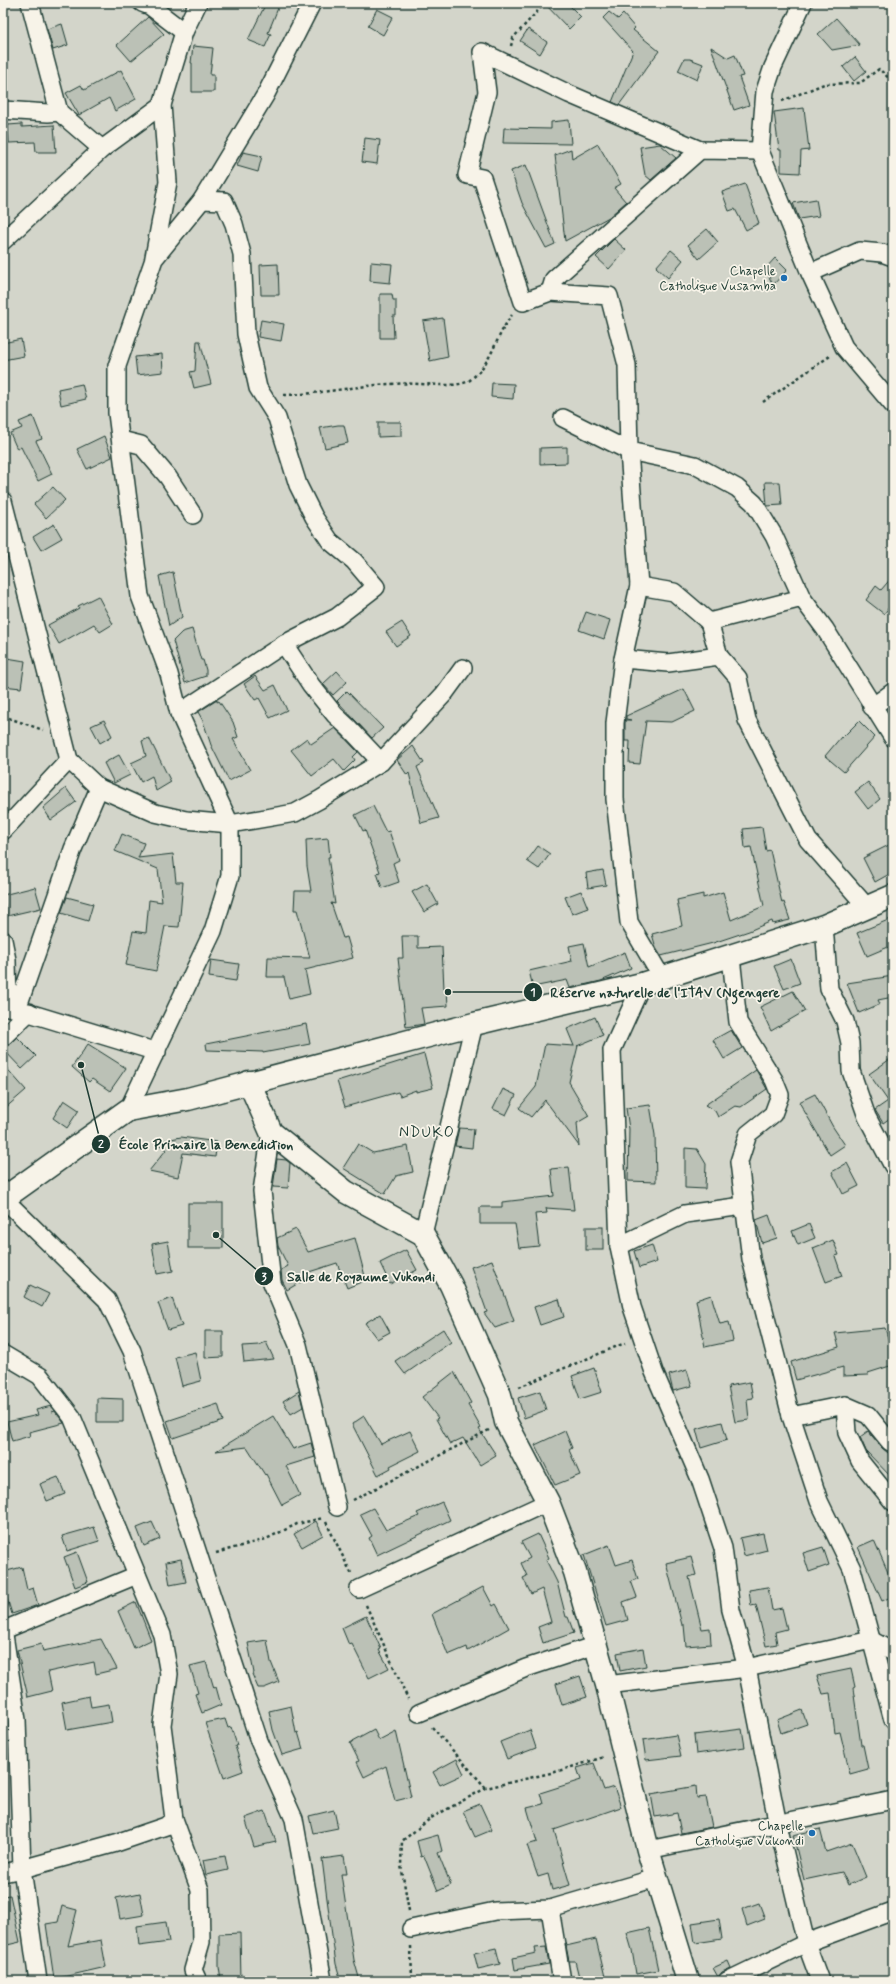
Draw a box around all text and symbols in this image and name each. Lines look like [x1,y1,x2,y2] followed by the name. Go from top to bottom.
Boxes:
[659,263,776,295] place label: Chapelle Catholique Vusamba
[779,273,789,283] marker: Chapelle Catholique Vusamba
[523,979,788,1005] callout: Réserve naturelle de l'ITAV (Ngengere
[550,984,780,1005] text: Réserve naturelle de l'ITAV (Ngengere
[530,985,536,1001] text: 1
[399,1123,455,1143] district label: NDUKO
[91,1131,301,1157] callout: École Primaire la Benediction
[119,1136,293,1154] text: École Primaire la Benediction
[98,1137,104,1153] text: 2
[254,1263,449,1289] callout: Salle de Royaume Vukondi
[287,1268,435,1286] text: Salle de Royaume Vukondi
[261,1270,267,1286] text: 3
[695,1818,804,1850] place label: Chapelle Catholique Vukondi
[807,1828,817,1838] marker: Chapelle Catholique Vukondi

